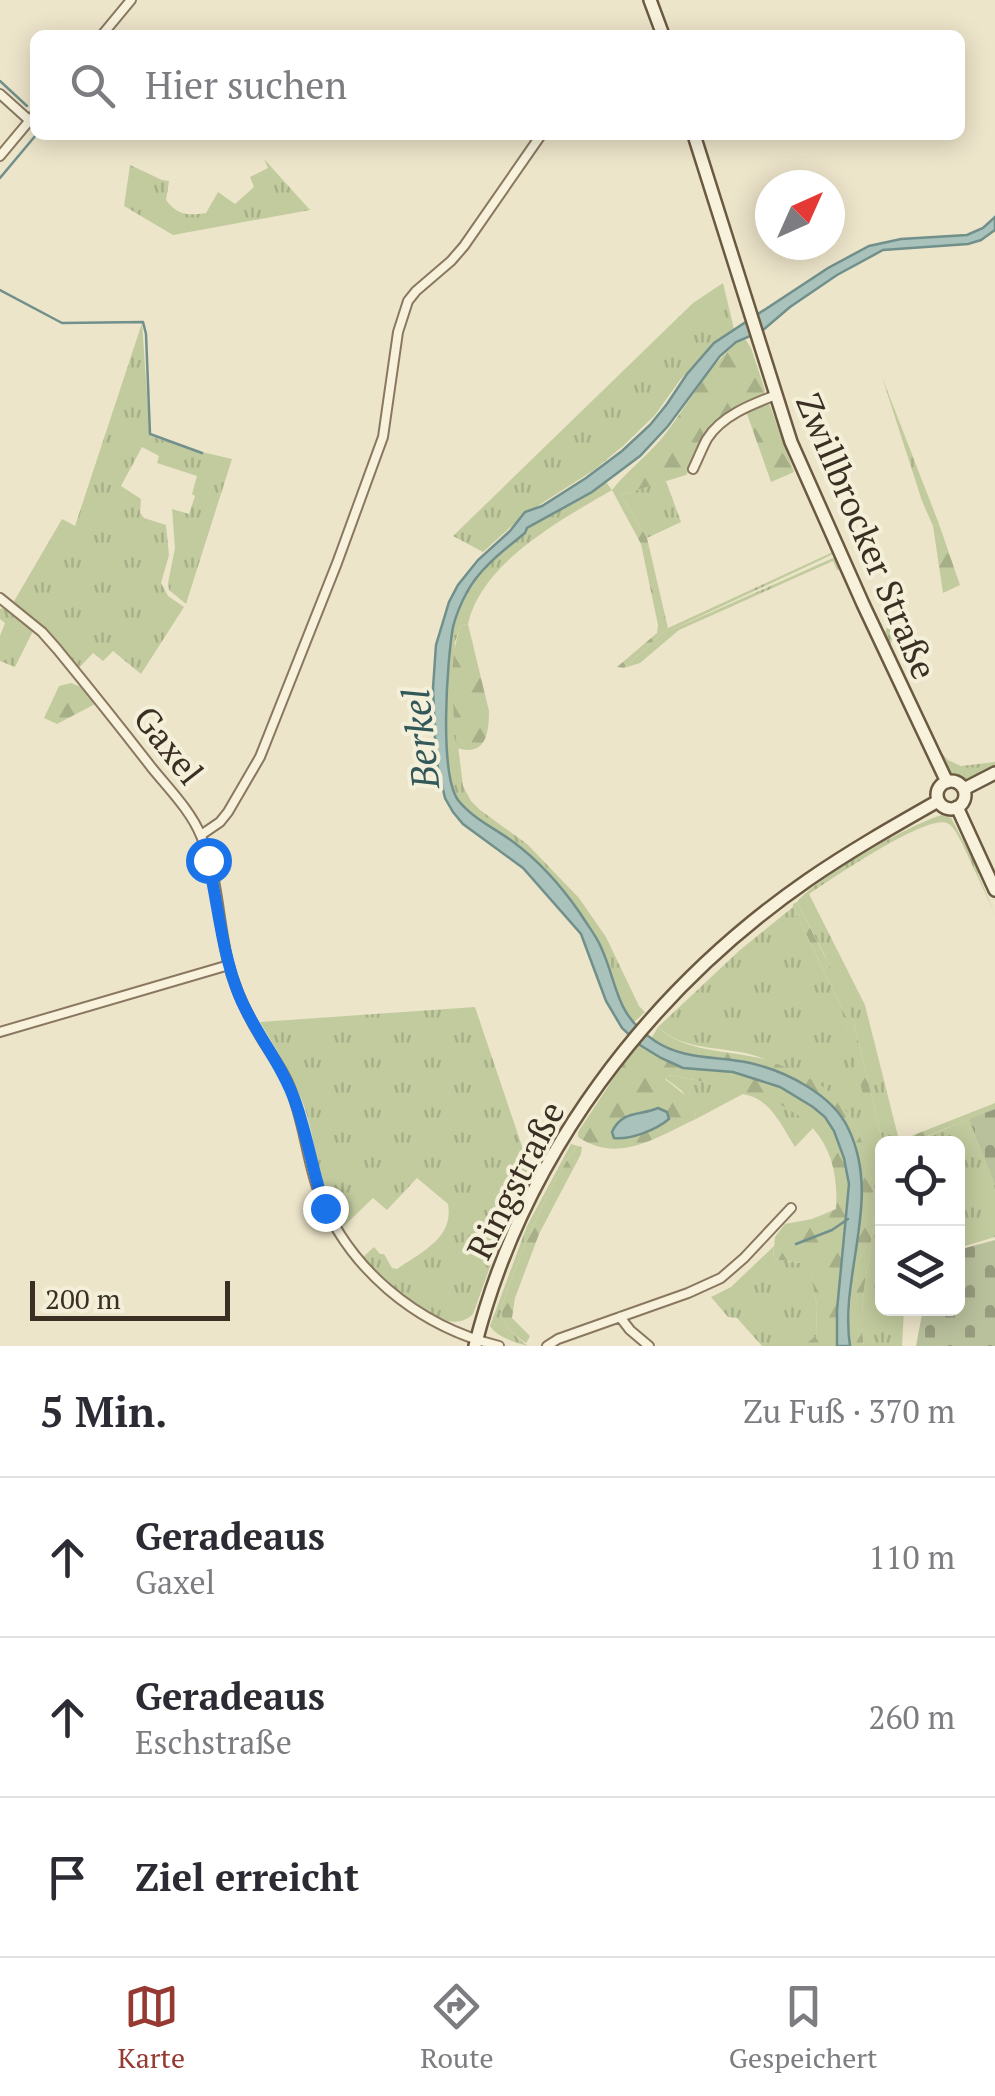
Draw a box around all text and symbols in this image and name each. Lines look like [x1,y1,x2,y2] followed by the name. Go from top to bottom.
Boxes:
[30,30,965,140] search box
[65,58,120,113] icon: search
[145,60,347,110] text: Hier suchen
[755,170,845,260] north arrow
[786,386,948,686] street label: Zwillbrocker Straße
[390,686,450,793] water label: Berkel
[124,696,214,794] street label: Gaxel
[186,838,232,884] route start
[456,1093,574,1267] street label: Ringstraße
[875,1136,965,1316] map controls
[875,1136,965,1226] button: locate
[303,1186,349,1232] route end
[875,1226,965,1316] button: layers
[30,1276,230,1320] scale bar
[45,1280,121,1317] text: 200 m
[40,1383,168,1439] text: 5 Min.
[743,1390,955,1432] text: Zu Fuß · 370 m
[135,1511,325,1561] text: Geradeaus
[40,1530,95,1585] icon: ahead
[868,1536,955,1578] text: 110 m
[135,1561,215,1603] text: Gaxel
[135,1671,325,1721] text: Geradeaus
[40,1690,95,1745] icon: ahead
[868,1696,955,1738] text: 260 m
[135,1721,292,1763] text: Eschstraße
[40,1850,95,1905] icon: arrive
[135,1852,359,1902] text: Ziel erreicht
[118,1979,185,2076] tab: Karte
[420,1979,494,2076] tab: Route
[729,1979,877,2076] tab: Gespeichert

